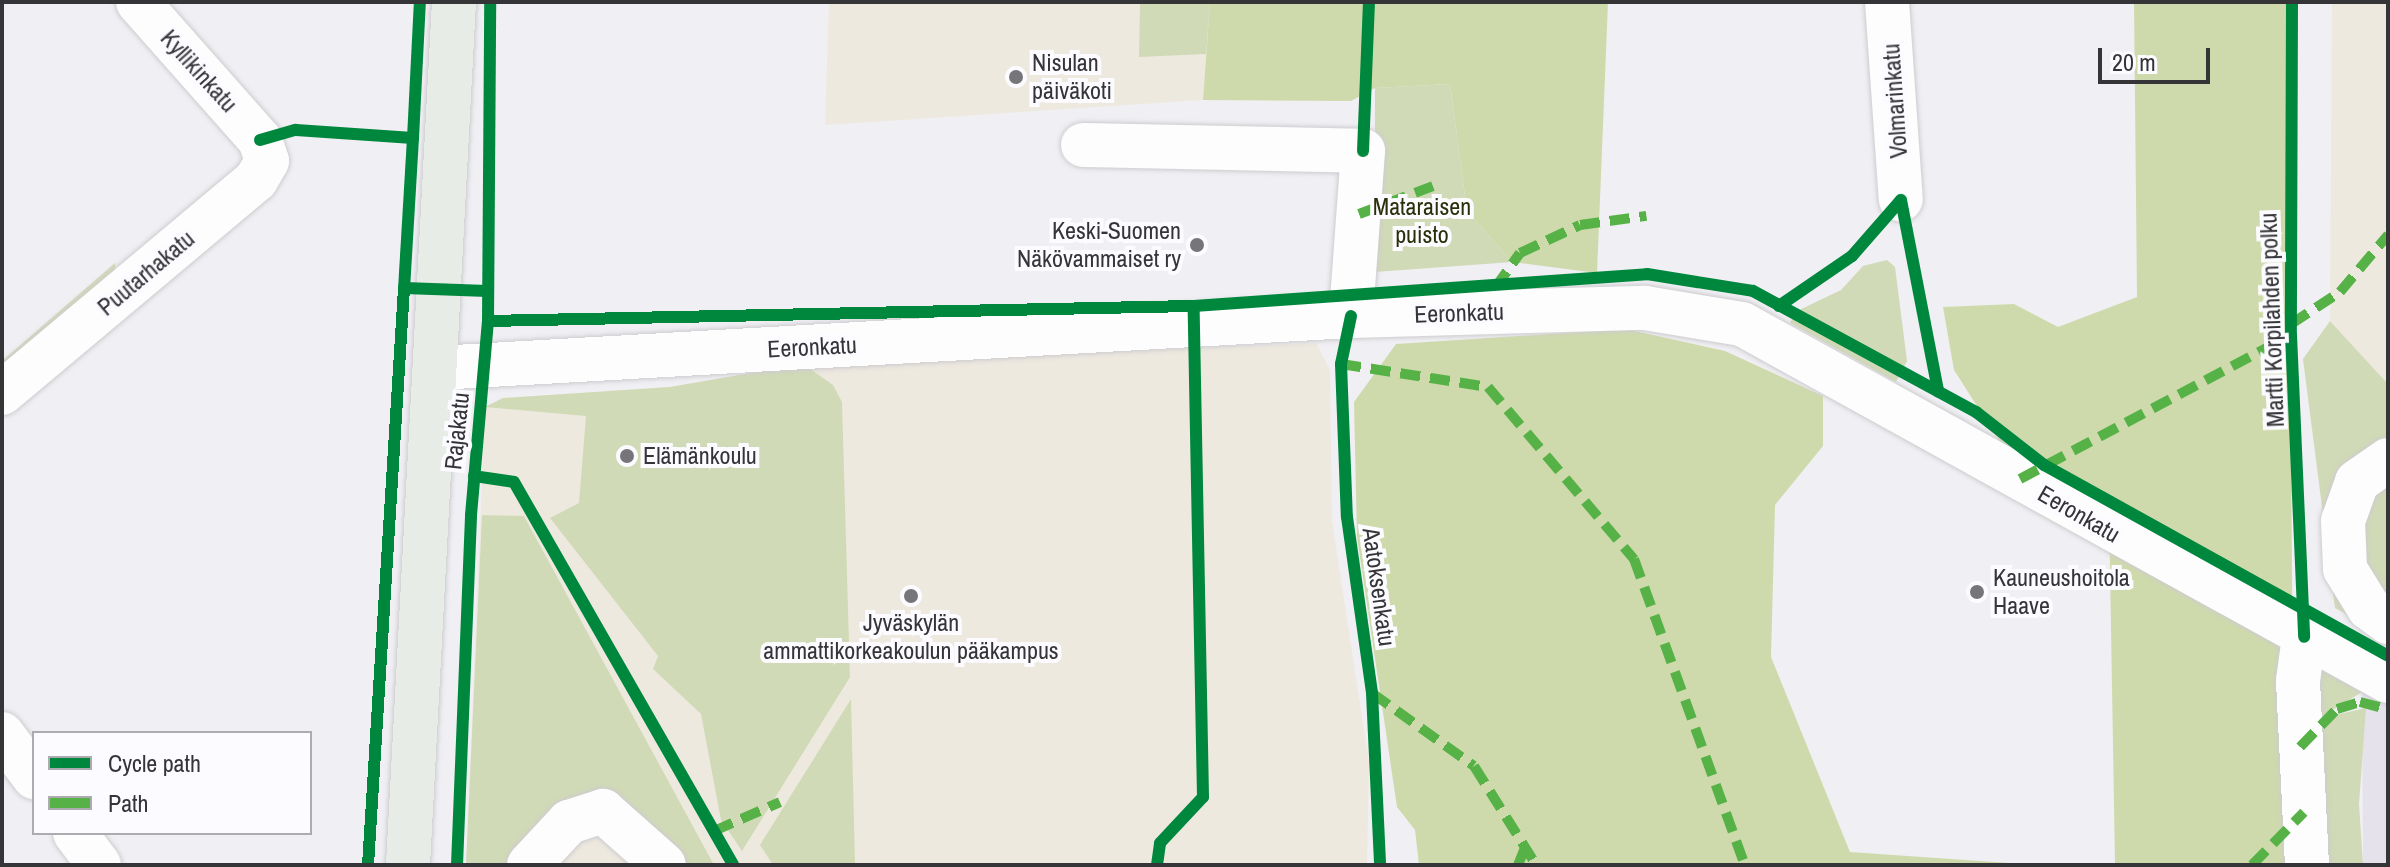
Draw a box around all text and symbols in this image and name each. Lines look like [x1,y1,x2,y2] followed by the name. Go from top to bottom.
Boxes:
[155,24,243,118] street label: Kyllikinkatu
[2102,32,2214,82] scale bar
[1877,43,1913,159] street label: Volmarinkatu
[2112,46,2156,78] text: 20 m
[1032,49,1112,105] place label: Nisulan päiväkoti
[1007,68,1025,86] marker: Nisulan päiväkoti
[1373,193,1471,249] park label: Mataraisen puisto
[2254,212,2290,428] street label: Martti Korpilahden polku
[1017,217,1181,273] place label: Keski-Suomen Näkövammaiset ry
[92,224,200,322] street label: Puutarhakatu
[1188,236,1206,254] marker: Keski-Suomen Näkövammaiset ry
[1414,297,1504,329] street label: Eeronkatu
[766,330,858,364] street label: Eeronkatu
[439,391,475,471] street label: Rajakatu
[643,442,757,470] place label: Elämänkoulu
[618,447,636,465] marker: Elämänkoulu
[2033,479,2125,549] street label: Eeronkatu
[1356,526,1402,648] street label: Aatoksenkatu
[1993,564,2130,620] place label: Kauneushoitola Haave
[1968,583,1986,601] marker: Kauneushoitola Haave
[902,587,920,605] marker: Jyväskylän ammattikorkeakoulun pääkampus
[763,609,1059,665] place label: Jyväskylän ammattikorkeakoulun pääkampus
[32,731,312,835] legend
[108,747,201,779] text: Cycle path
[108,787,149,819] text: Path

